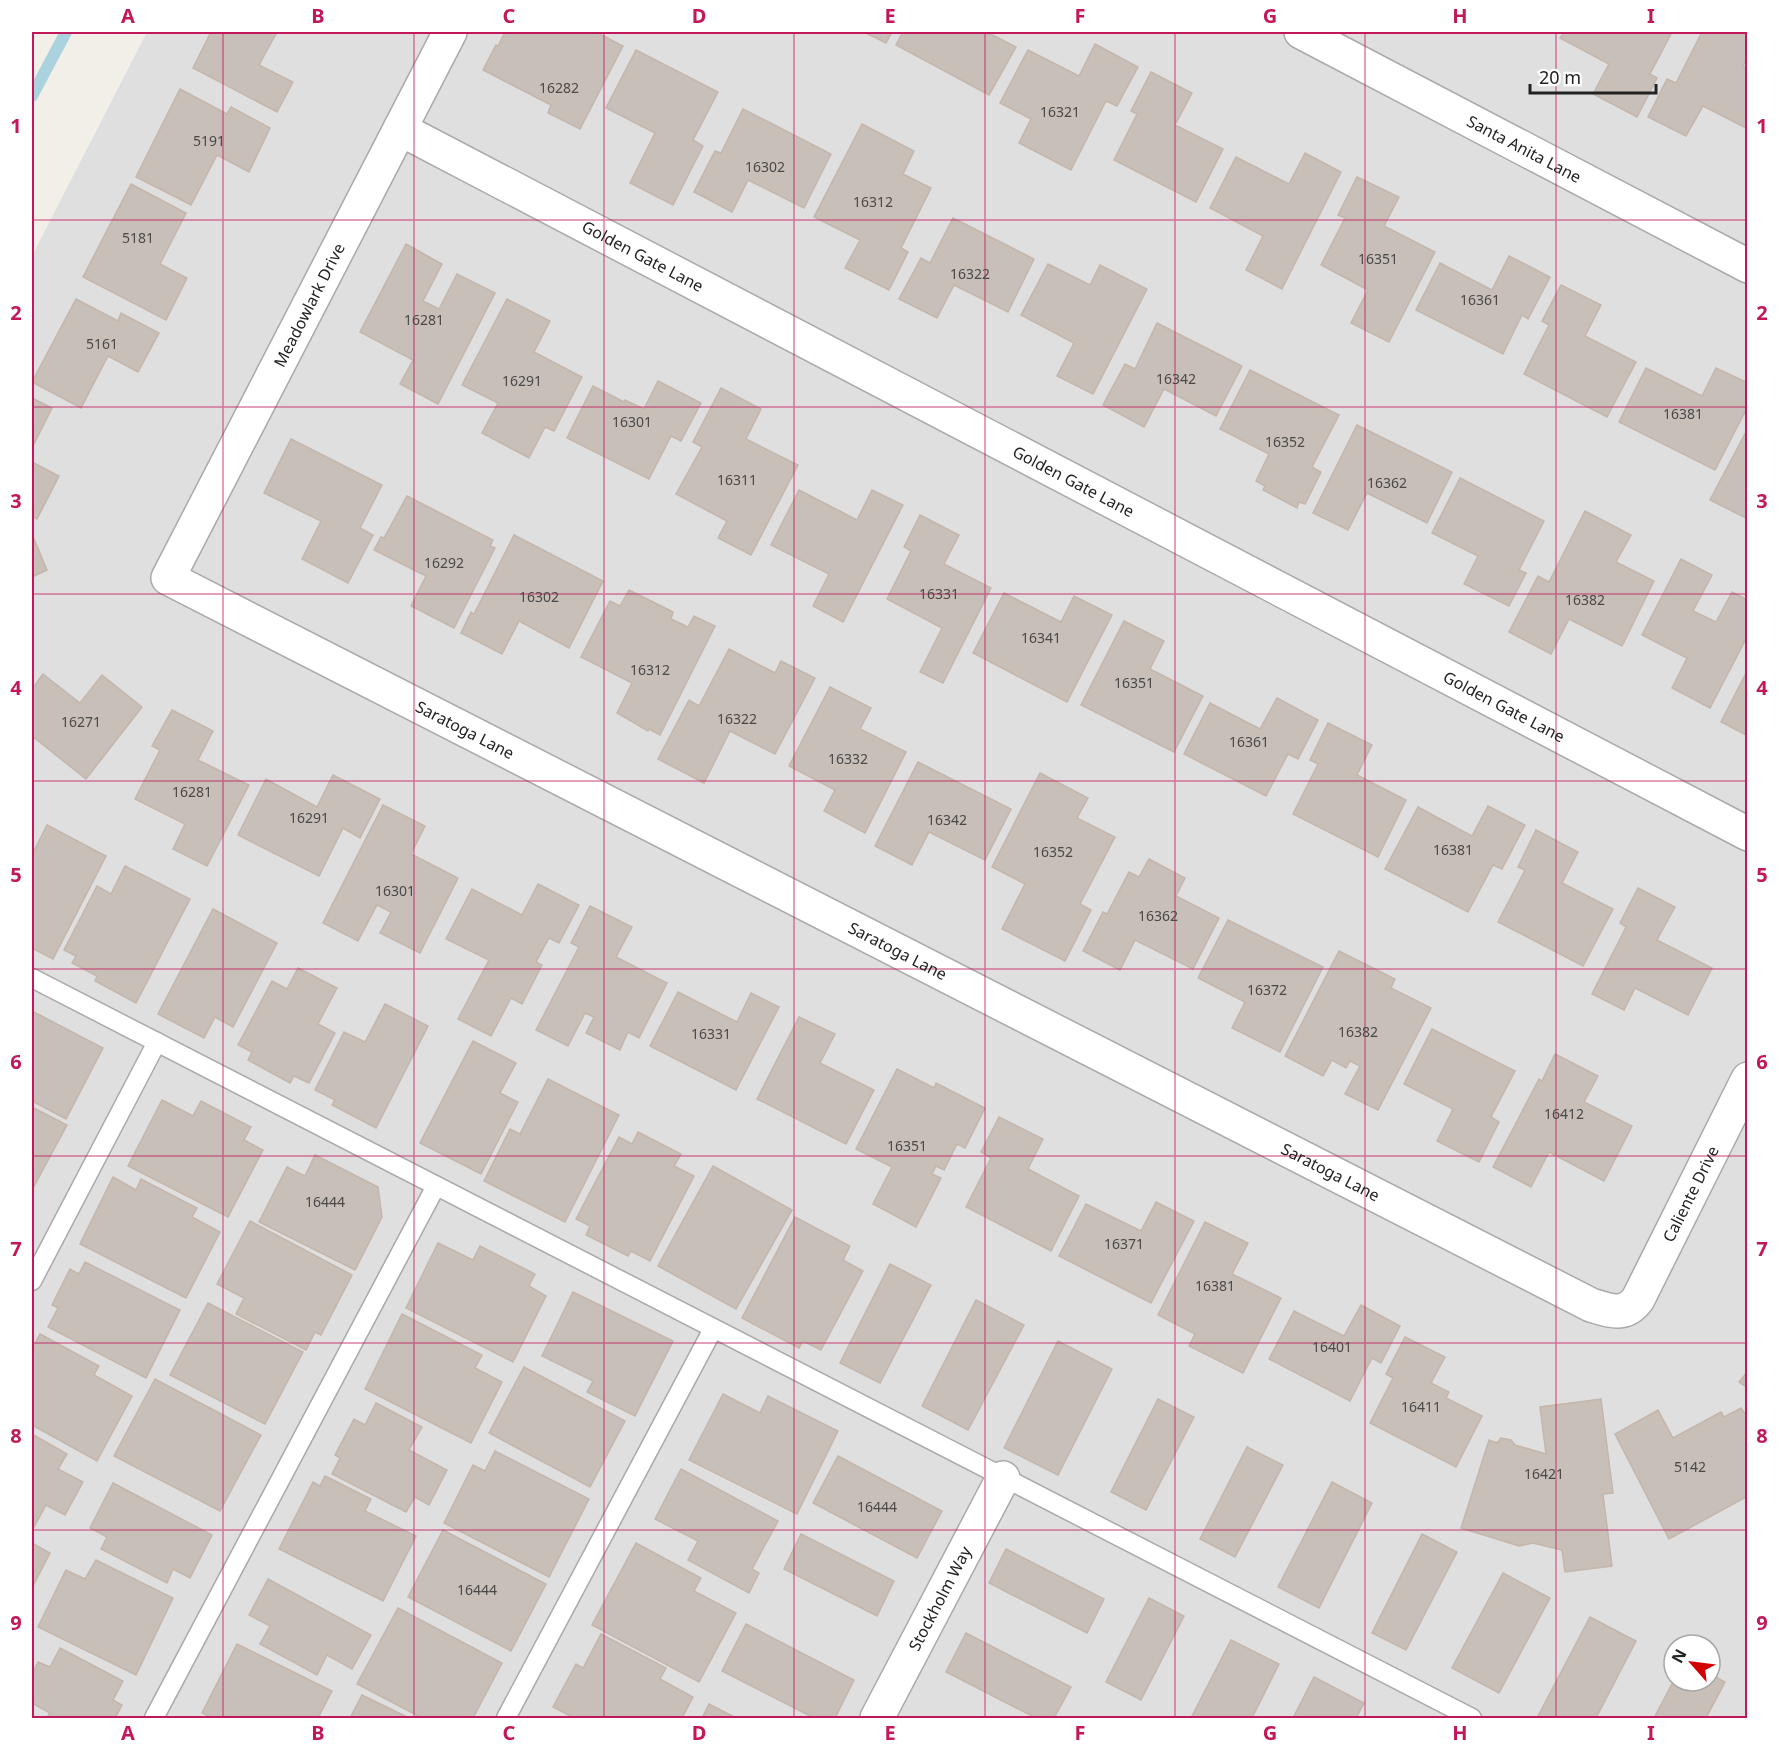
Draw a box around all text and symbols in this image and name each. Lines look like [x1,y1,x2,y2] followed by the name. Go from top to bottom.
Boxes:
[121,2,135,29] text: A
[311,2,325,29] text: B
[503,2,516,29] text: C
[692,2,706,29] text: D
[884,2,896,29] text: E
[1075,2,1085,29] text: F
[1263,2,1277,29] text: G
[1452,2,1468,29] text: H
[1647,2,1655,29] text: I
[1530,57,1656,95] scale bar
[1539,65,1581,89] text: 20 m
[539,78,579,97] house number: 16282
[1040,102,1080,121] house number: 16321
[1463,110,1585,188] street label: Santa Anita Lane
[10,112,22,139] text: 1
[1756,112,1768,139] text: 1
[193,131,225,150] house number: 5191
[745,157,785,176] house number: 16302
[853,192,893,211] house number: 16312
[578,215,707,297] street label: Golden Gate Lane
[122,228,154,247] house number: 5181
[268,239,350,371] street label: Meadowlark Drive
[1358,249,1398,268] house number: 16351
[950,264,990,283] house number: 16322
[1460,290,1500,309] house number: 16361
[10,299,22,326] text: 2
[1756,299,1768,326] text: 2
[404,310,444,329] house number: 16281
[86,334,118,353] house number: 5161
[1156,369,1196,388] house number: 16342
[502,371,542,390] house number: 16291
[1663,404,1703,423] house number: 16381
[612,412,652,431] house number: 16301
[1265,432,1305,451] house number: 16352
[1009,440,1138,522] street label: Golden Gate Lane
[717,470,757,489] house number: 16311
[1367,473,1407,492] house number: 16362
[10,487,22,514] text: 3
[1756,487,1768,514] text: 3
[424,553,464,572] house number: 16292
[919,584,959,603] house number: 16331
[519,587,559,606] house number: 16302
[1565,590,1605,609] house number: 16382
[1021,628,1061,647] house number: 16341
[630,660,670,679] house number: 16312
[1439,666,1569,747] street label: Golden Gate Lane
[1114,673,1154,692] house number: 16351
[10,674,22,701] text: 4
[1756,674,1768,701] text: 4
[412,695,518,764] street label: Saratoga Lane
[717,709,757,728] house number: 16322
[61,712,101,731] house number: 16271
[1229,732,1269,751] house number: 16361
[828,749,868,768] house number: 16332
[172,782,212,801] house number: 16281
[289,808,329,827] house number: 16291
[927,810,967,829] house number: 16342
[1433,840,1473,859] house number: 16381
[1033,842,1073,861] house number: 16352
[10,861,22,888] text: 5
[1756,861,1768,888] text: 5
[375,881,415,900] house number: 16301
[1138,906,1178,925] house number: 16362
[845,917,951,985] street label: Saratoga Lane
[1247,980,1287,999] house number: 16372
[1338,1022,1378,1041] house number: 16382
[691,1024,731,1043] house number: 16331
[10,1048,22,1075] text: 6
[1756,1048,1768,1075] text: 6
[1544,1104,1584,1123] house number: 16412
[887,1136,927,1155] house number: 16351
[1278,1138,1384,1206] street label: Saratoga Lane
[1657,1142,1724,1246] street label: Caliente Drive
[305,1192,345,1211] house number: 16444
[1104,1234,1144,1253] house number: 16371
[10,1235,22,1262] text: 7
[1756,1235,1768,1262] text: 7
[1195,1276,1235,1295] house number: 16381
[1312,1337,1352,1356] house number: 16401
[1401,1397,1441,1416] house number: 16411
[10,1422,22,1449] text: 8
[1756,1422,1768,1449] text: 8
[1674,1457,1706,1476] house number: 5142
[1524,1464,1564,1483] house number: 16421
[857,1497,897,1516] house number: 16444
[903,1542,977,1655] street label: Stockholm Way
[457,1580,497,1599] house number: 16444
[10,1609,22,1636] text: 9
[1756,1609,1768,1636] text: 9
[1662,1633,1722,1693] north arrow
[1666,1645,1692,1667] text: N
[121,1719,135,1746] text: A
[311,1719,325,1746] text: B
[503,1719,516,1746] text: C
[692,1719,706,1746] text: D
[884,1719,896,1746] text: E
[1075,1719,1085,1746] text: F
[1263,1719,1277,1746] text: G
[1452,1719,1468,1746] text: H
[1647,1719,1655,1746] text: I

